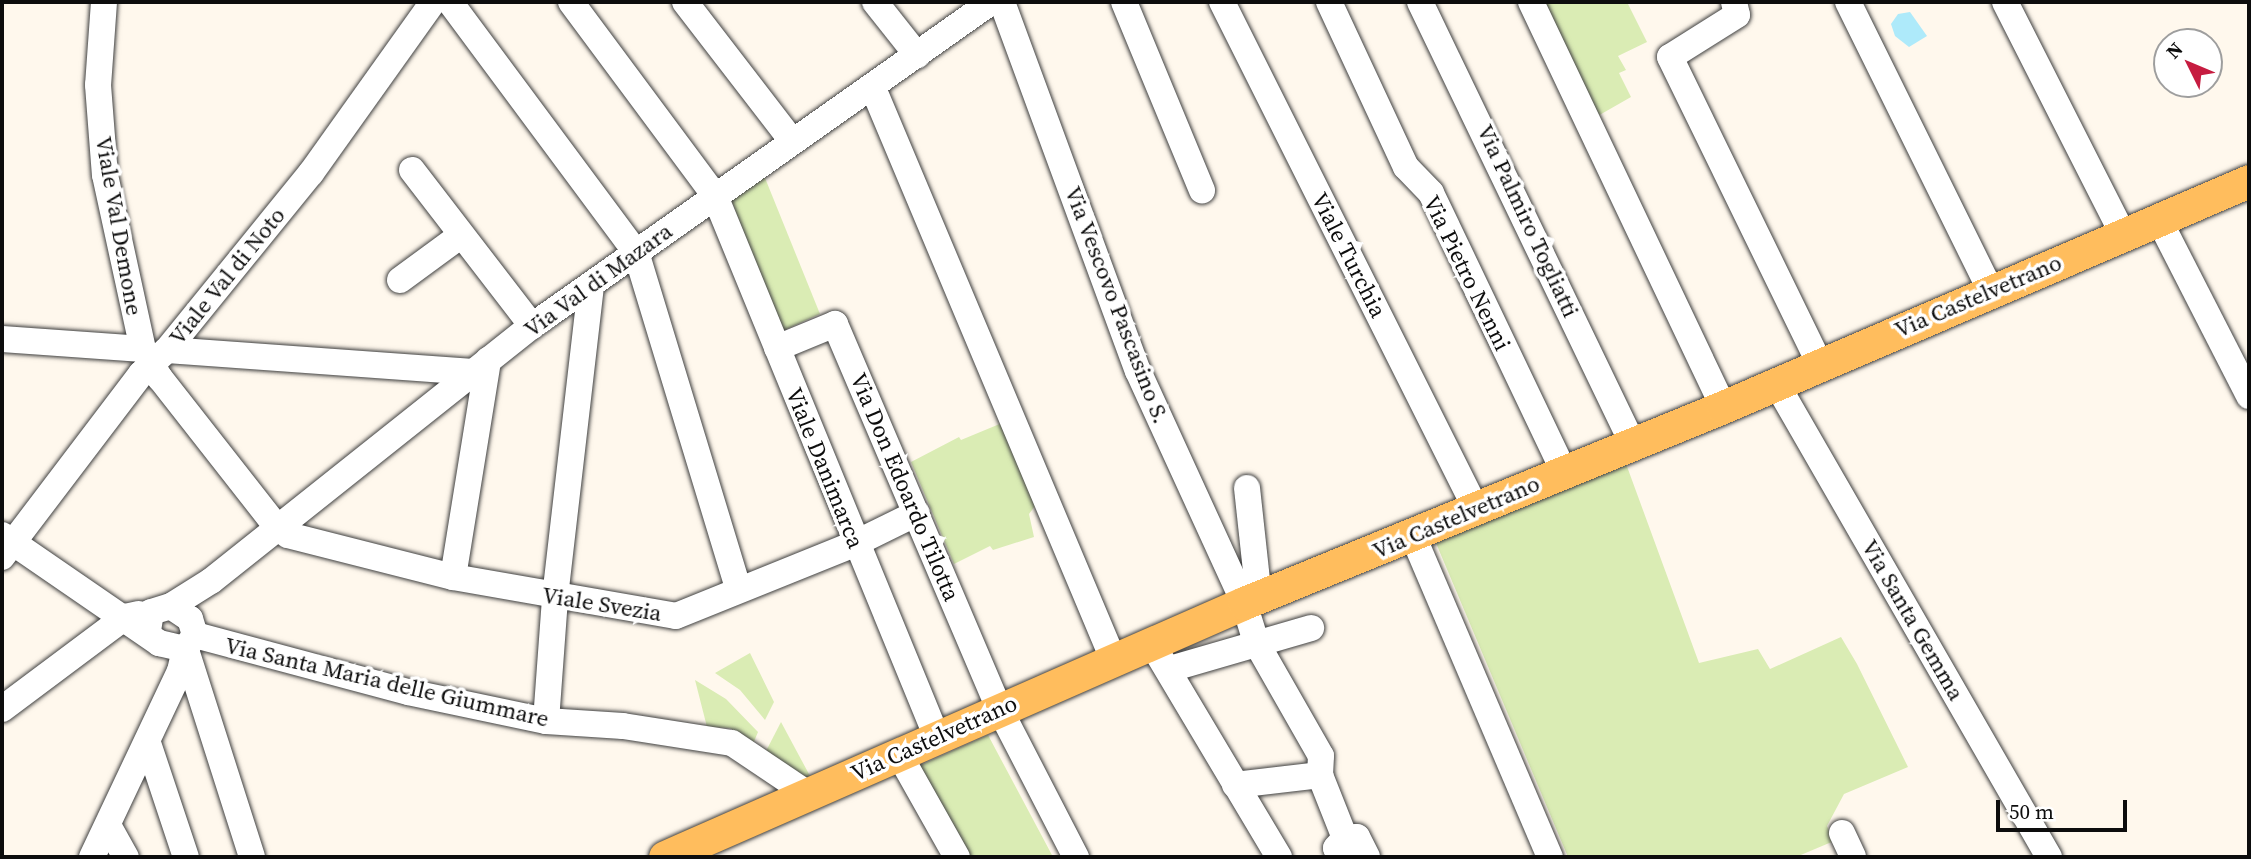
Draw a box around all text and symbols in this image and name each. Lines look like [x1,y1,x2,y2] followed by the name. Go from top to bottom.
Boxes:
[2153,28,2223,98] north arrow
[2160,36,2188,64] text: N
[1471,120,1585,322] street label: Via Palmiro Togliatti
[90,134,148,318] street label: Viale Val Demone
[1059,182,1175,428] street label: Via Vescovo Pascasino S.
[1306,188,1392,322] street label: Viale Turchia
[1418,191,1516,355] street label: Via Pietro Nenni
[163,202,291,350] street label: Viale Val di Noto
[518,217,678,343] street label: Via Val di Mazara
[1890,248,2066,344] street label: Via Castelvetrano
[844,369,966,605] street label: Via Don Edoardo Tilotta
[780,384,870,552] street label: Viale Danimarca
[1368,469,1544,565] street label: Via Castelvetrano
[1856,535,1970,705] street label: Via Santa Gemma
[540,581,664,627] street label: Viale Svezia
[222,631,552,733] street label: Via Santa Maria delle Giummare
[847,689,1021,787] street label: Via Castelvetrano
[1999,786,2130,830] scale bar
[2009,797,2054,826] text: 50 m

